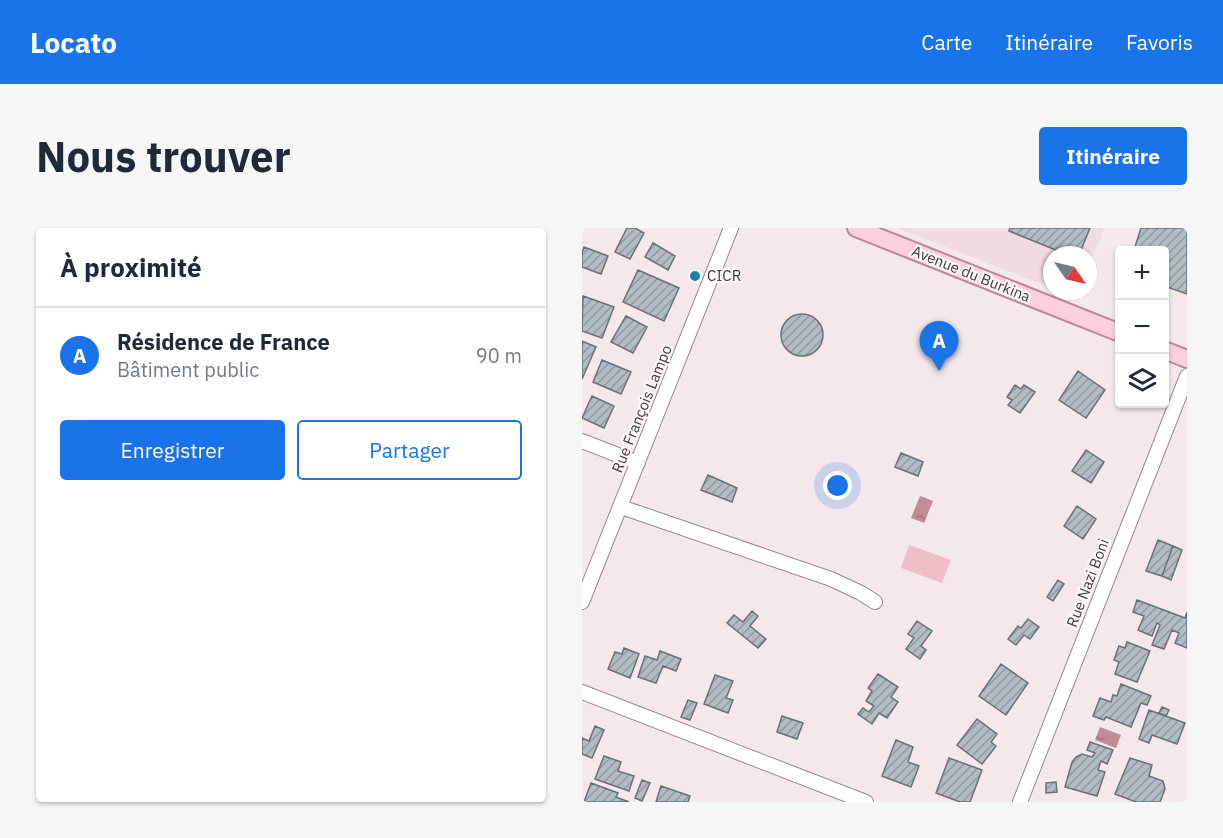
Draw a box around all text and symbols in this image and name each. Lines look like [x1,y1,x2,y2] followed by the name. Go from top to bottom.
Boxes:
[30,24,117,61] text: Locato
[921,28,972,56] text: Carte
[1005,28,1093,56] text: Itinéraire
[1126,28,1193,56] text: Favoris
[1039,127,1187,185] button: Itinéraire
[36,129,291,184] text: Nous trouver
[909,241,1033,306] street label: Avenue du Burkina
[1043,246,1097,300] north arrow
[1115,246,1169,408] map controls
[1115,246,1169,300] button: +
[60,250,202,284] text: À proximité
[707,266,741,285] place label: CICR
[688,269,702,283] marker: CICR
[1115,300,1169,354] button: −
[920,322,958,371] pin: A
[117,327,330,356] text: Résidence de France
[73,342,86,369] text: A
[476,342,522,369] text: 90 m
[607,342,676,475] street label: Rue François Lampo
[1115,354,1169,408] button: layers
[117,356,259,383] text: Bâtiment public
[60,420,285,480] button: Enregistrer
[297,420,522,480] button: Partager
[823,471,852,500] your location
[1062,536,1113,630] street label: Rue Nazi Boni

